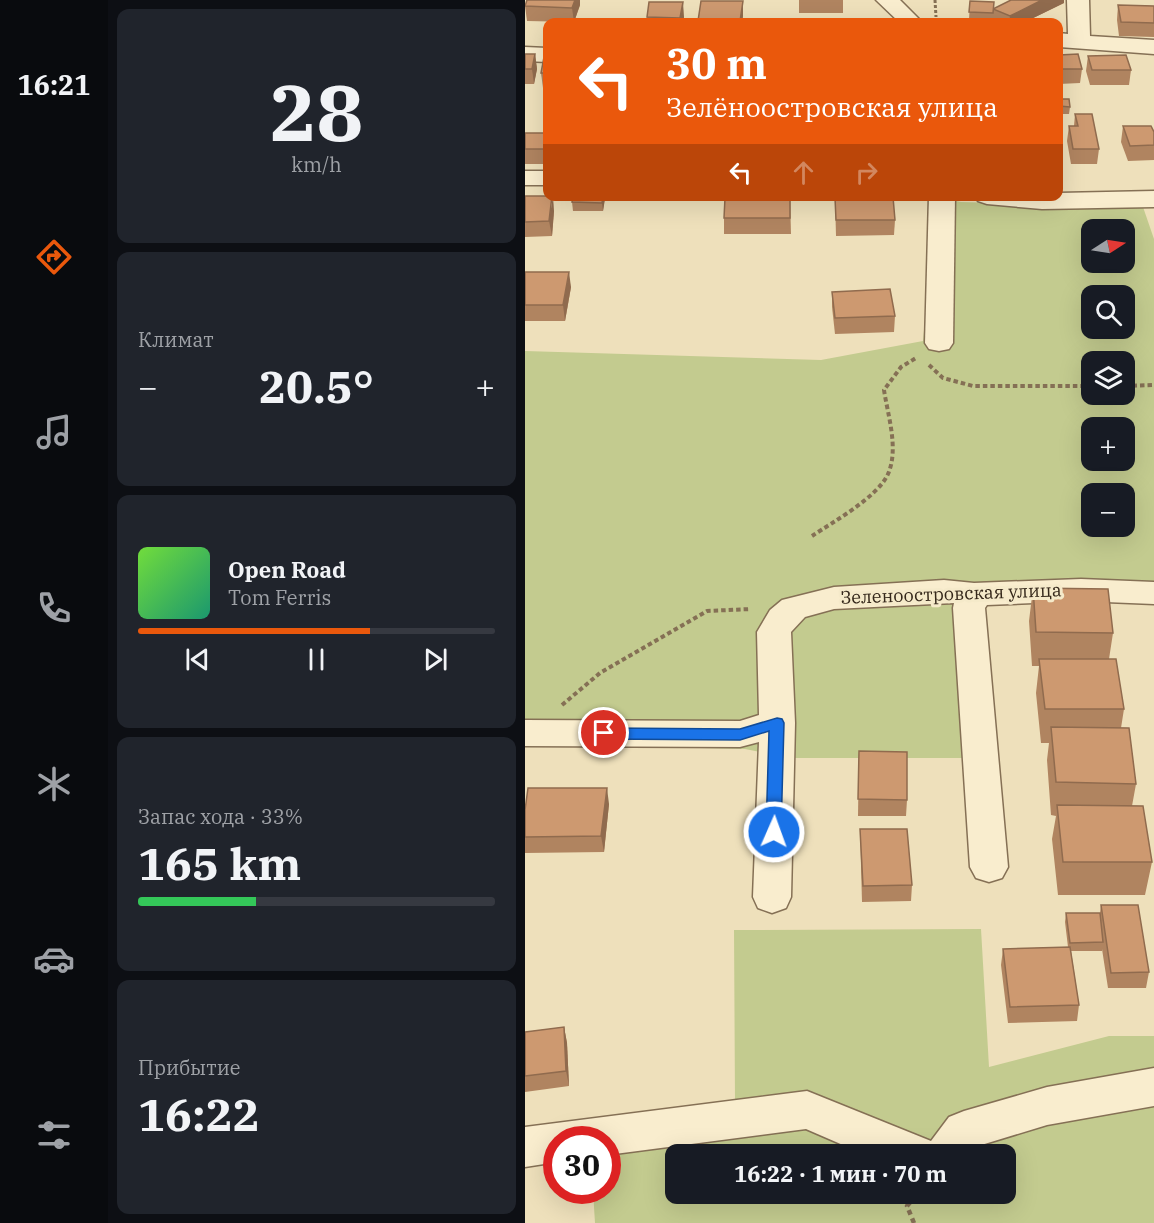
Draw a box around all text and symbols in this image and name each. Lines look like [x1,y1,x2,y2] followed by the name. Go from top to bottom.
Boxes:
[666,36,767,91] text: 30 m
[567,42,645,120] icon: left
[270,61,363,162] text: 28
[18,67,90,102] text: 16:21
[666,89,998,124] text: Зелёноостровская улица
[291,151,342,178] text: km/h
[724,156,757,189] icon: left
[787,156,820,189] icon: ahead
[850,156,883,189] icon: right
[1081,219,1135,273] north arrow
[1081,219,1135,537] map controls
[33,236,75,278] icon: directions
[1081,285,1135,339] button: search
[138,326,214,353] text: Климат
[1081,351,1135,405] button: layers
[259,357,374,415] text: 20.5°
[138,365,158,408] text: −
[475,365,495,408] text: +
[33,411,75,453] icon: music
[1081,417,1135,471] button: +
[1081,483,1135,537] button: −
[228,555,346,584] text: Open Road
[840,578,1062,609] street label: Зеленоостровская улица
[228,584,331,611] text: Tom Ferris
[33,587,75,629] icon: phone
[181,643,214,676] icon: previous
[300,643,333,676] icon: pause
[419,643,452,676] icon: next
[578,707,629,758] pin
[587,716,620,749] icon: arrive
[33,763,75,805] icon: climate
[742,800,806,864] position arrow
[138,803,303,830] text: Запас хода · 33%
[138,834,301,892] text: 165 km
[33,938,75,980] icon: car
[138,1054,241,1081] text: Прибытие
[138,1085,260,1143] text: 16:22
[33,1114,75,1156] icon: filters
[543,1126,621,1204] speed limit sign: 30
[734,1159,947,1188] text: 16:22 · 1 мин · 70 m

